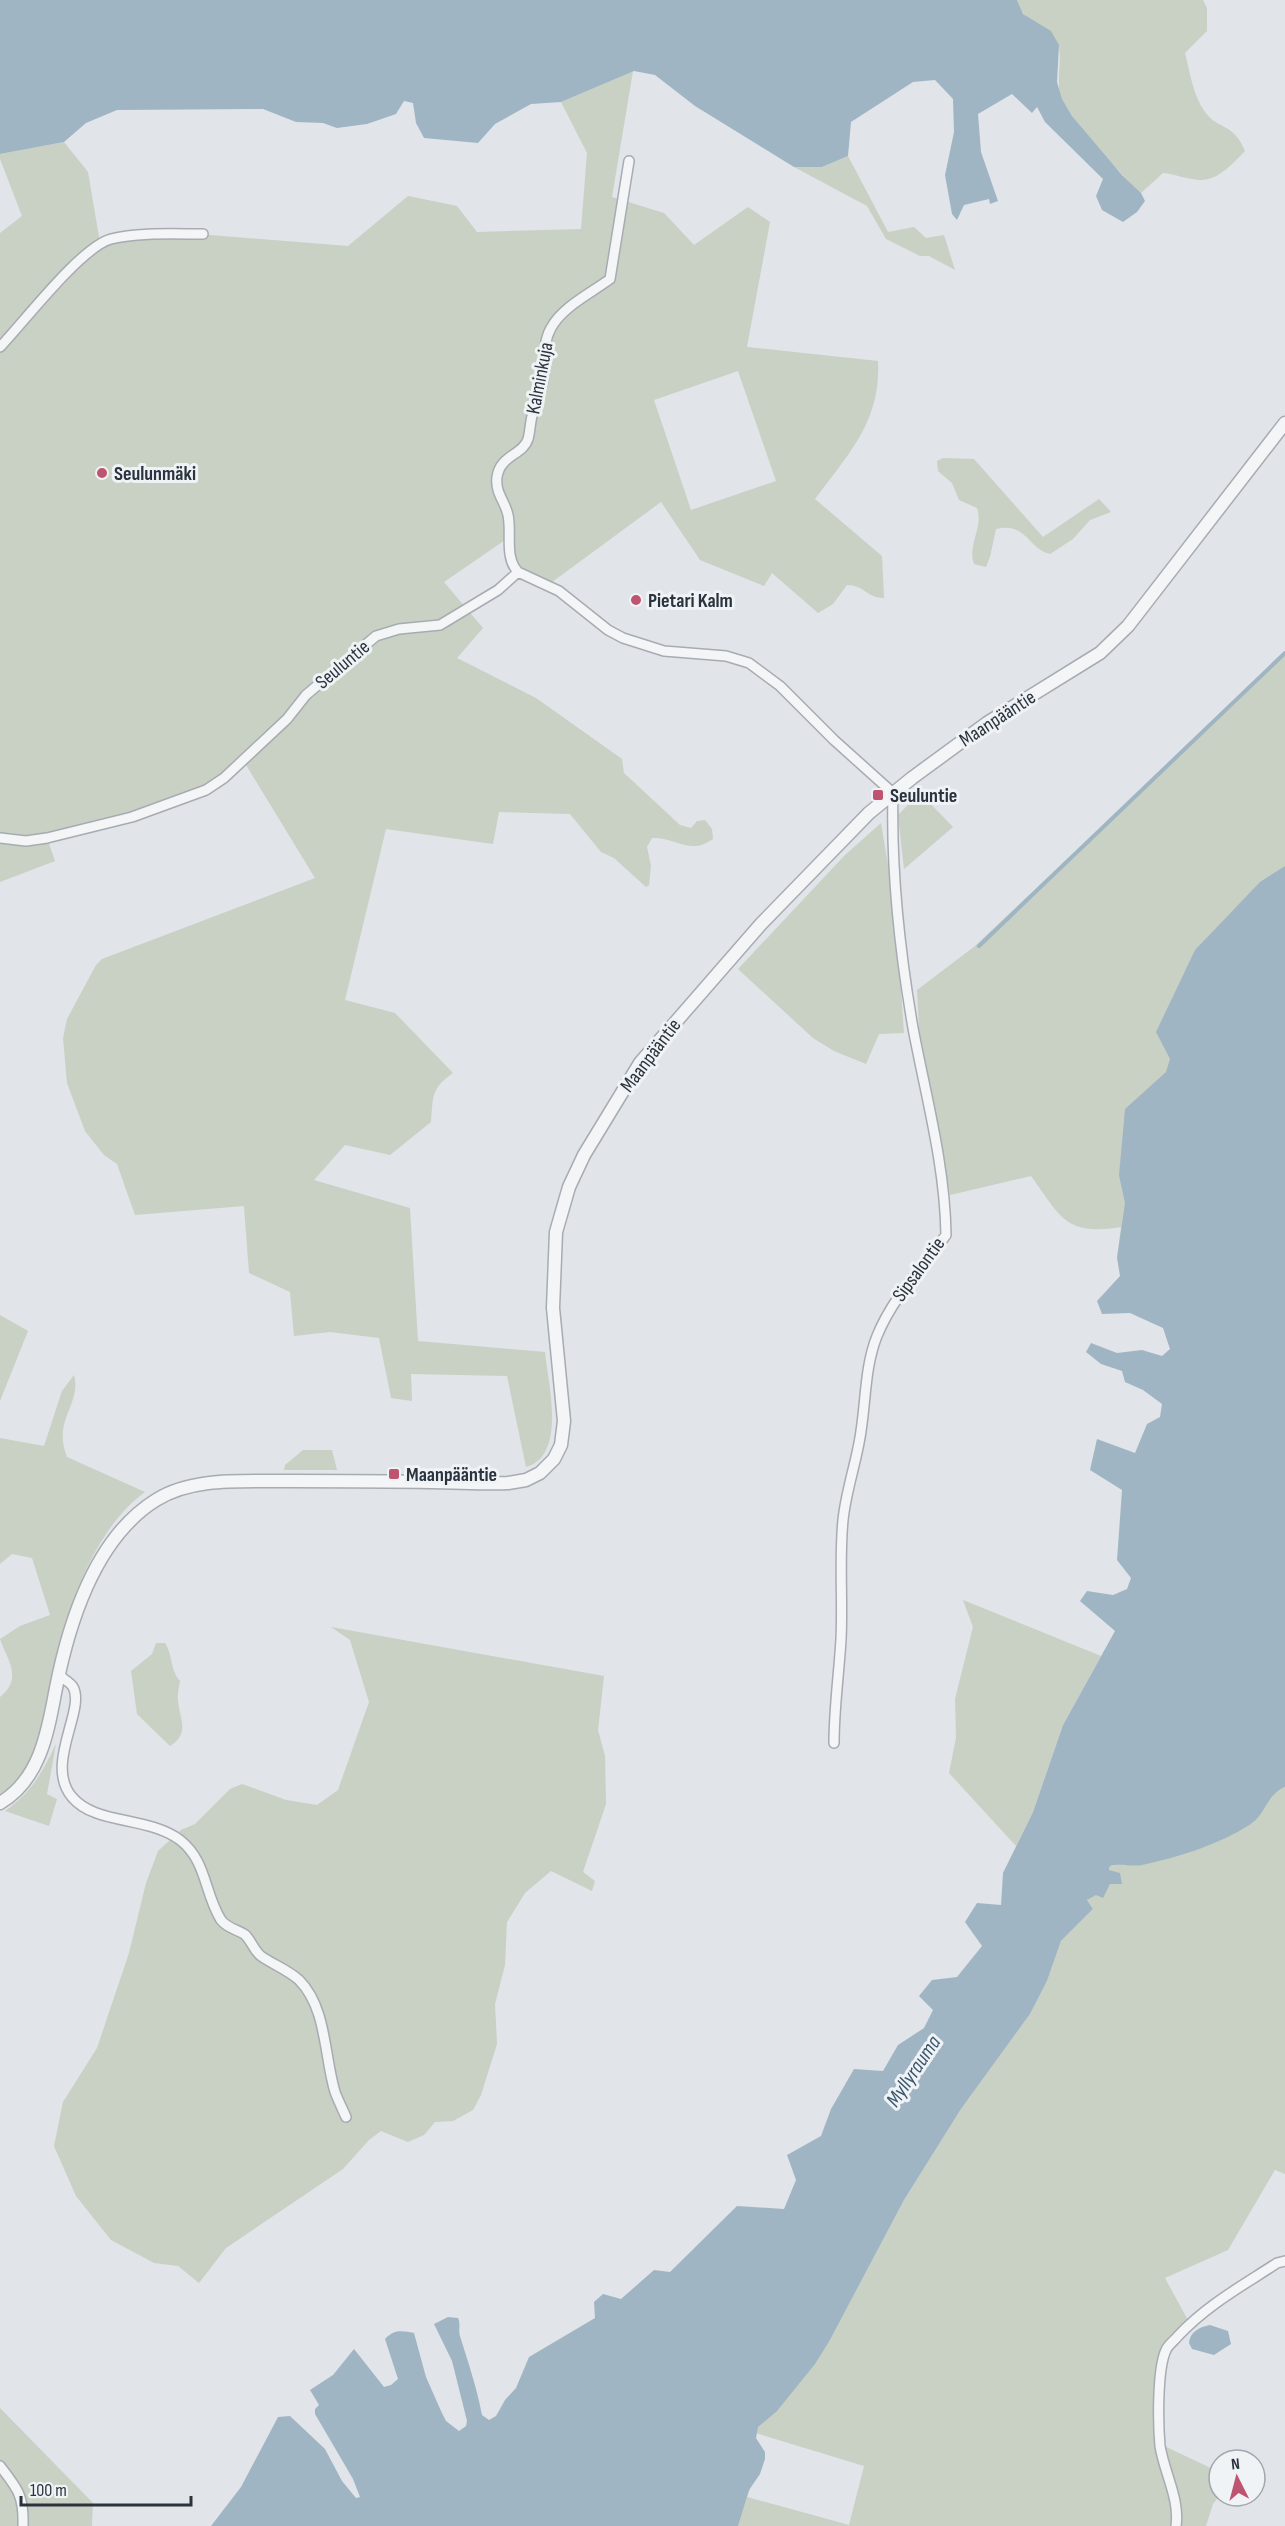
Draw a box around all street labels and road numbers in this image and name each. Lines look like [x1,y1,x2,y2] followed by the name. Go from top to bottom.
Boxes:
[521,340,559,416] street label: Kalminkuja
[311,635,375,694] street label: Seuluntie
[955,685,1040,752] street label: Maanpääntie
[615,1014,686,1097] street label: Maanpääntie
[887,1233,950,1307] street label: Sipsalontie

